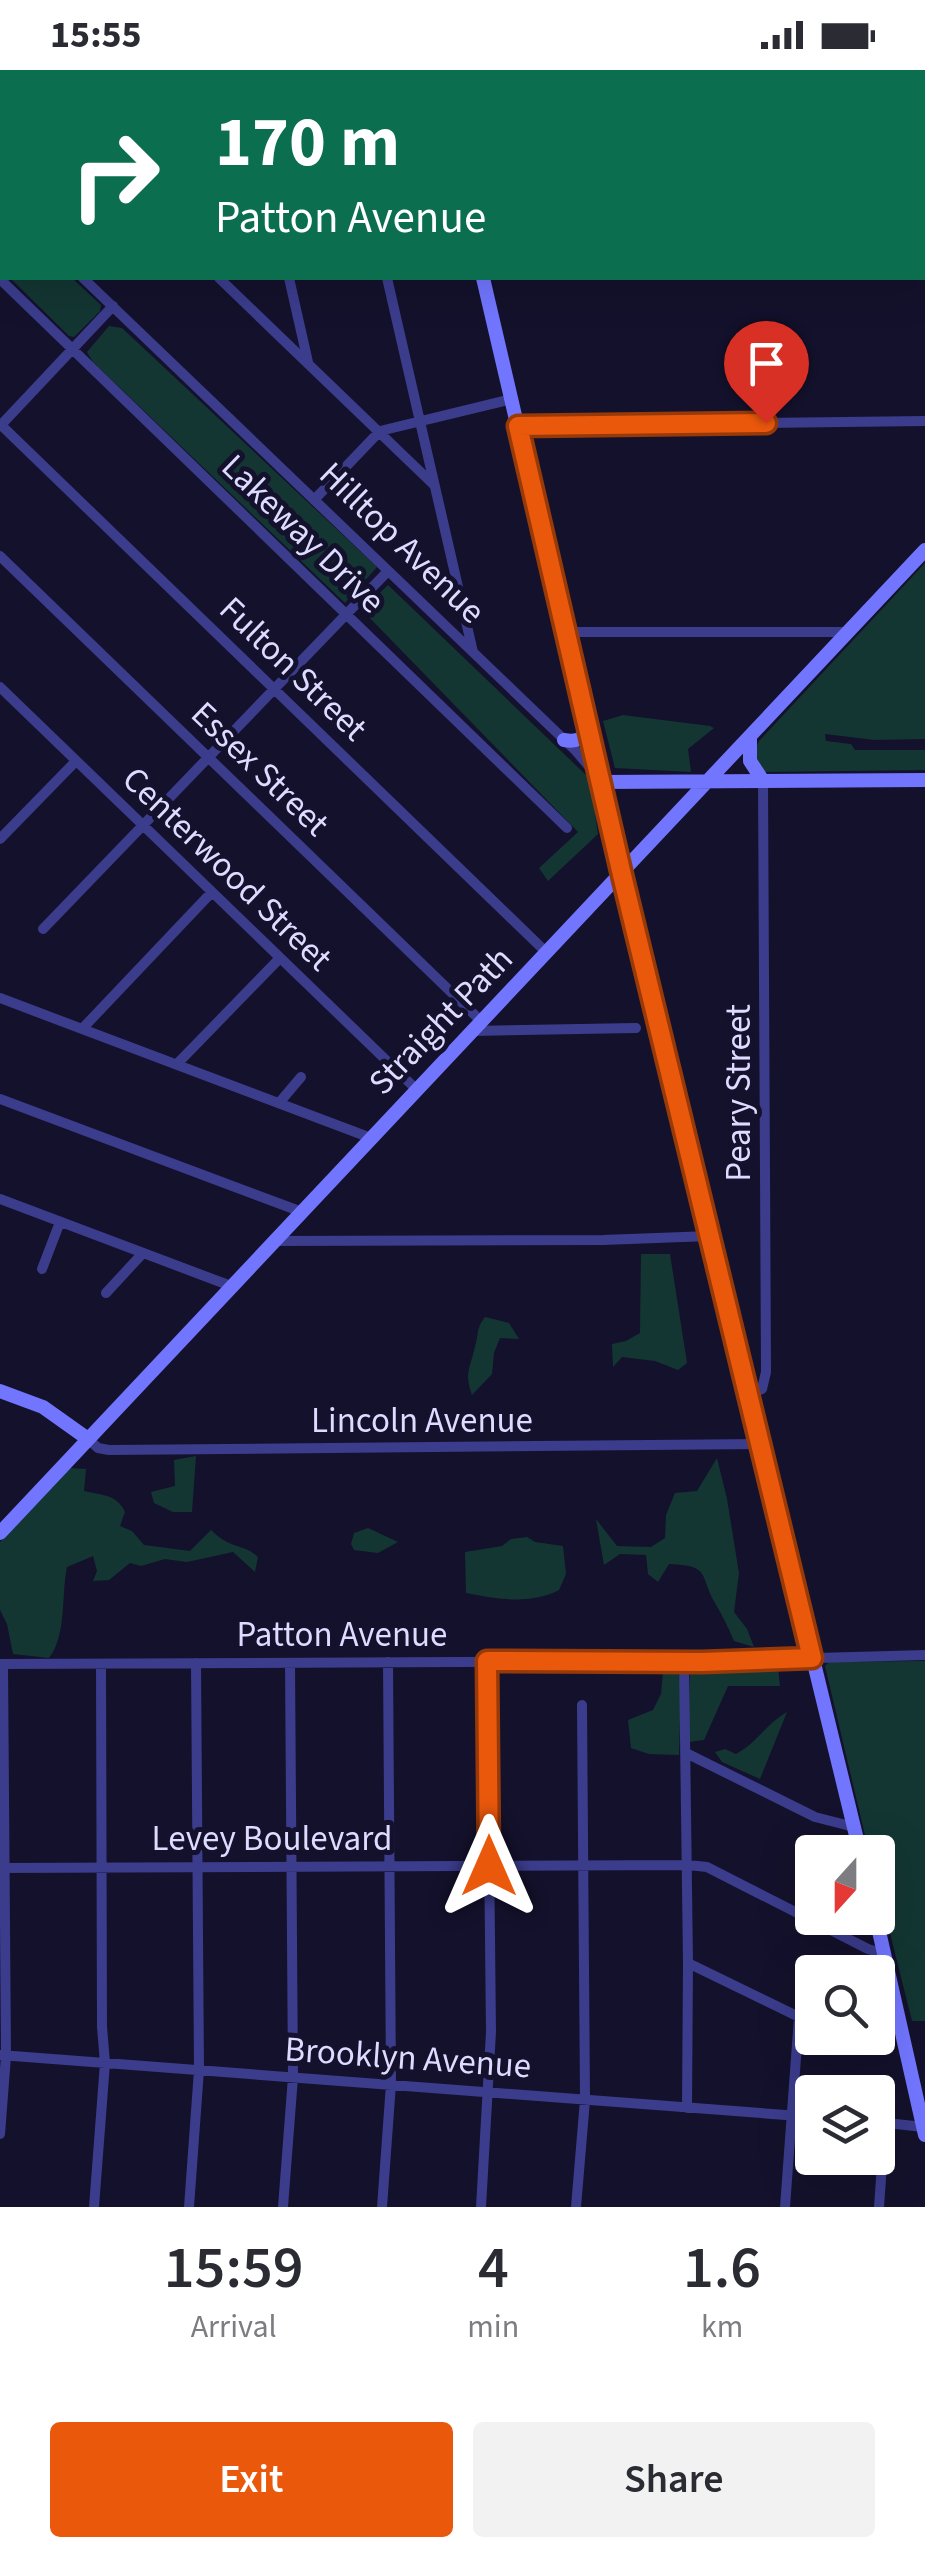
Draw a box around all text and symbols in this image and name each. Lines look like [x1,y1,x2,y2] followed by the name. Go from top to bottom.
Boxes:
[50,8,142,62] text: 15:55
[215,93,400,193] text: 170 m
[50,110,180,240] icon: right
[215,186,486,250] text: Patton Avenue
[724,321,809,424] pin
[739,336,794,391] icon: arrive
[210,443,396,625] street label: Lakeway Drive
[308,451,496,635] street label: Hilltop Avenue
[208,585,378,753] street label: Fulton Street
[180,690,340,848] street label: Essex Street
[111,755,343,983] street label: Centerwood Street
[357,936,525,1106] street label: Straight Path
[714,1004,764,1182] street label: Peary Street
[311,1396,533,1446] street label: Lincoln Avenue
[237,1610,447,1660] street label: Patton Avenue
[152,1814,392,1864] street label: Levey Boulevard
[437,1814,541,1918] position arrow
[795,1835,895,1935] north arrow
[795,1835,895,2175] map controls
[795,1955,895,2055] button: search
[283,2024,533,2092] street label: Brooklyn Avenue
[795,2075,895,2175] button: layers
[164,2226,303,2311] text: 15:59
[478,2226,509,2311] text: 4
[683,2226,761,2311] text: 1.6
[191,2304,277,2350] text: Arrival
[467,2304,519,2350] text: min
[701,2304,743,2350] text: km
[50,2422,453,2537] button: Exit
[473,2422,875,2537] button: Share

